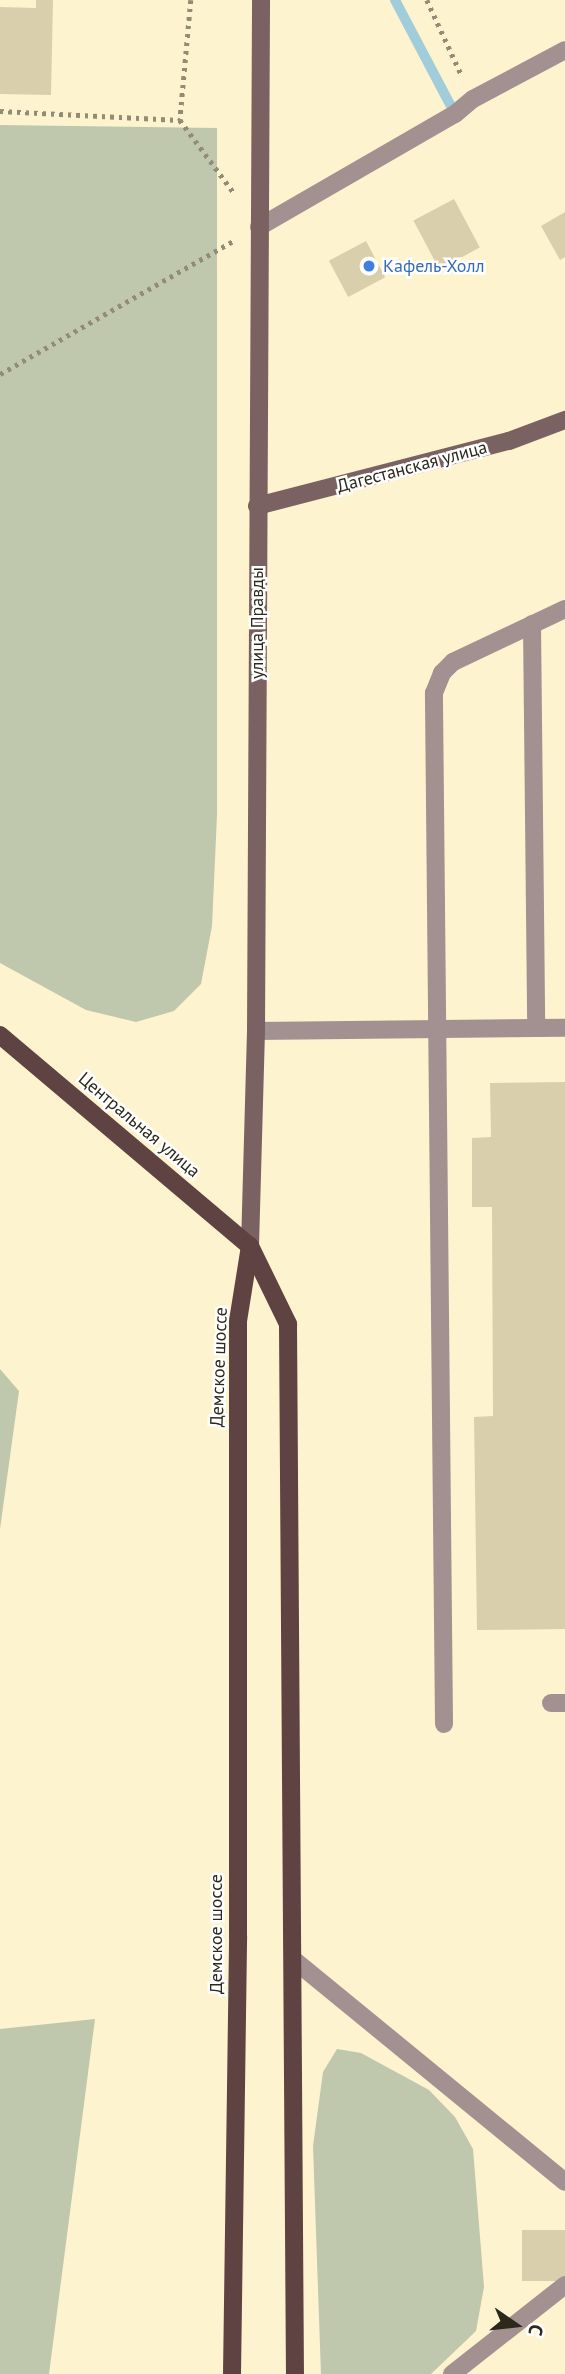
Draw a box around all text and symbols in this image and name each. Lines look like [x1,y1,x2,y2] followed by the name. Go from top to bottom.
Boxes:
[383,255,484,277] place label: Кафель-Холл
[361,258,377,274] marker: Кафель-Холл
[334,437,490,497] street label: Дагестанская улица
[246,567,268,679] street label: улица Правды
[74,1068,204,1182] street label: Центральная улица
[206,1307,232,1427] street label: Демское шоссе
[205,1874,227,1994] street label: Демское шоссе
[481,2290,551,2360] north arrow
[523,2322,549,2338] text: С

